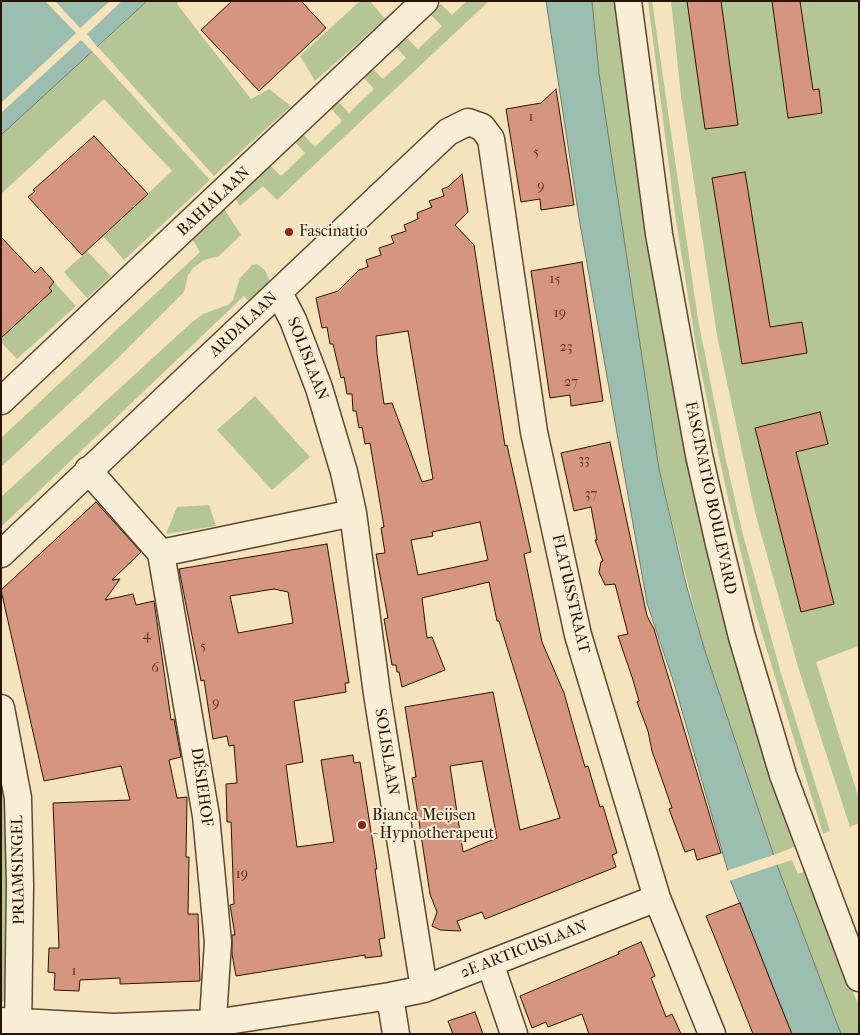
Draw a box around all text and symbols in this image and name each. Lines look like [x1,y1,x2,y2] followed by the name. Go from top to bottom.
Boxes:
[529,110,533,126] house number: 1
[533,145,539,161] house number: 5
[173,163,255,241] street label: BAHIALAAN
[537,179,545,195] house number: 9
[299,222,368,242] place label: Fascinatio
[283,226,295,238] marker: Fascinatio
[550,272,560,288] house number: 15
[206,288,282,362] street label: ARDALAAN
[554,306,566,322] house number: 19
[282,315,332,403] street label: SOLISLAAN
[560,340,572,356] house number: 23
[564,375,578,391] house number: 27
[680,400,740,596] street label: FASCINATIO BOULEVARD
[578,453,590,469] house number: 33
[585,487,597,503] house number: 37
[547,533,593,655] street label: FLATUSSTRAAT
[143,628,151,644] house number: 4
[200,639,206,655] house number: 5
[151,661,159,677] house number: 6
[212,696,220,712] house number: 9
[370,707,402,797] street label: SOLISLAAN
[186,746,216,828] street label: DÉSIEHOF
[372,806,494,844] place label: Bianca Meijsen - Hypnotherapeut
[8,815,30,925] street label: PRIAMSINGEL
[356,819,368,831] marker: Bianca Meijsen - Hypnotherapeut
[236,867,248,883] house number: 19
[458,917,590,983] street label: 2E ARTICUSLAAN
[72,964,76,980] house number: 1

